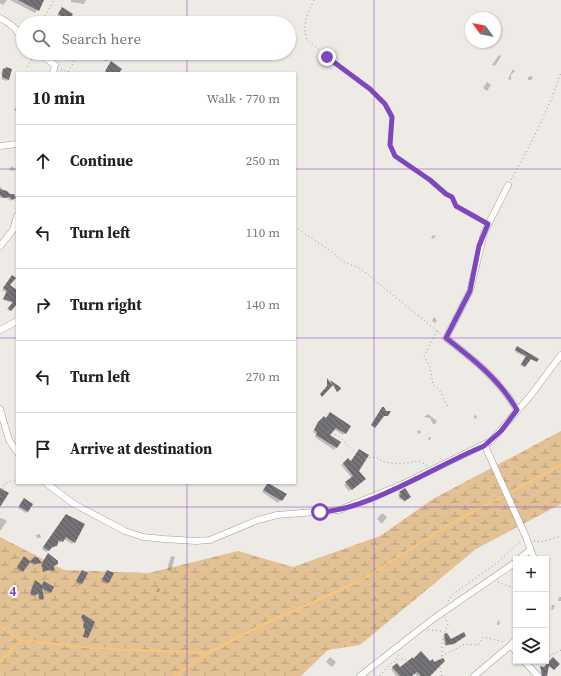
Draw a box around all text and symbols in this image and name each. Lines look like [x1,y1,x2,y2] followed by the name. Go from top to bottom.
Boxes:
[465,12,501,48] north arrow
[16,16,296,60] search box
[30,27,52,49] icon: search
[62,28,141,49] text: Search here
[318,48,336,66] route end
[32,86,85,110] text: 10 min
[207,90,280,107] text: Walk · 770 m
[32,150,54,172] icon: ahead
[70,150,133,171] text: Continue
[246,152,280,169] text: 250 m
[32,222,54,244] icon: left
[70,222,130,243] text: Turn left
[246,224,280,241] text: 110 m
[32,294,54,316] icon: right
[70,294,142,315] text: Turn right
[246,296,280,313] text: 140 m
[32,366,54,388] icon: left
[70,366,130,387] text: Turn left
[246,368,280,385] text: 270 m
[32,438,54,460] icon: arrive
[70,438,212,459] text: Arrive at destination
[311,503,329,521] route start
[513,556,549,664] map controls
[513,556,549,592] button: +
[9,583,17,600] text: 4
[513,592,549,628] button: −
[513,628,549,664] button: layers

